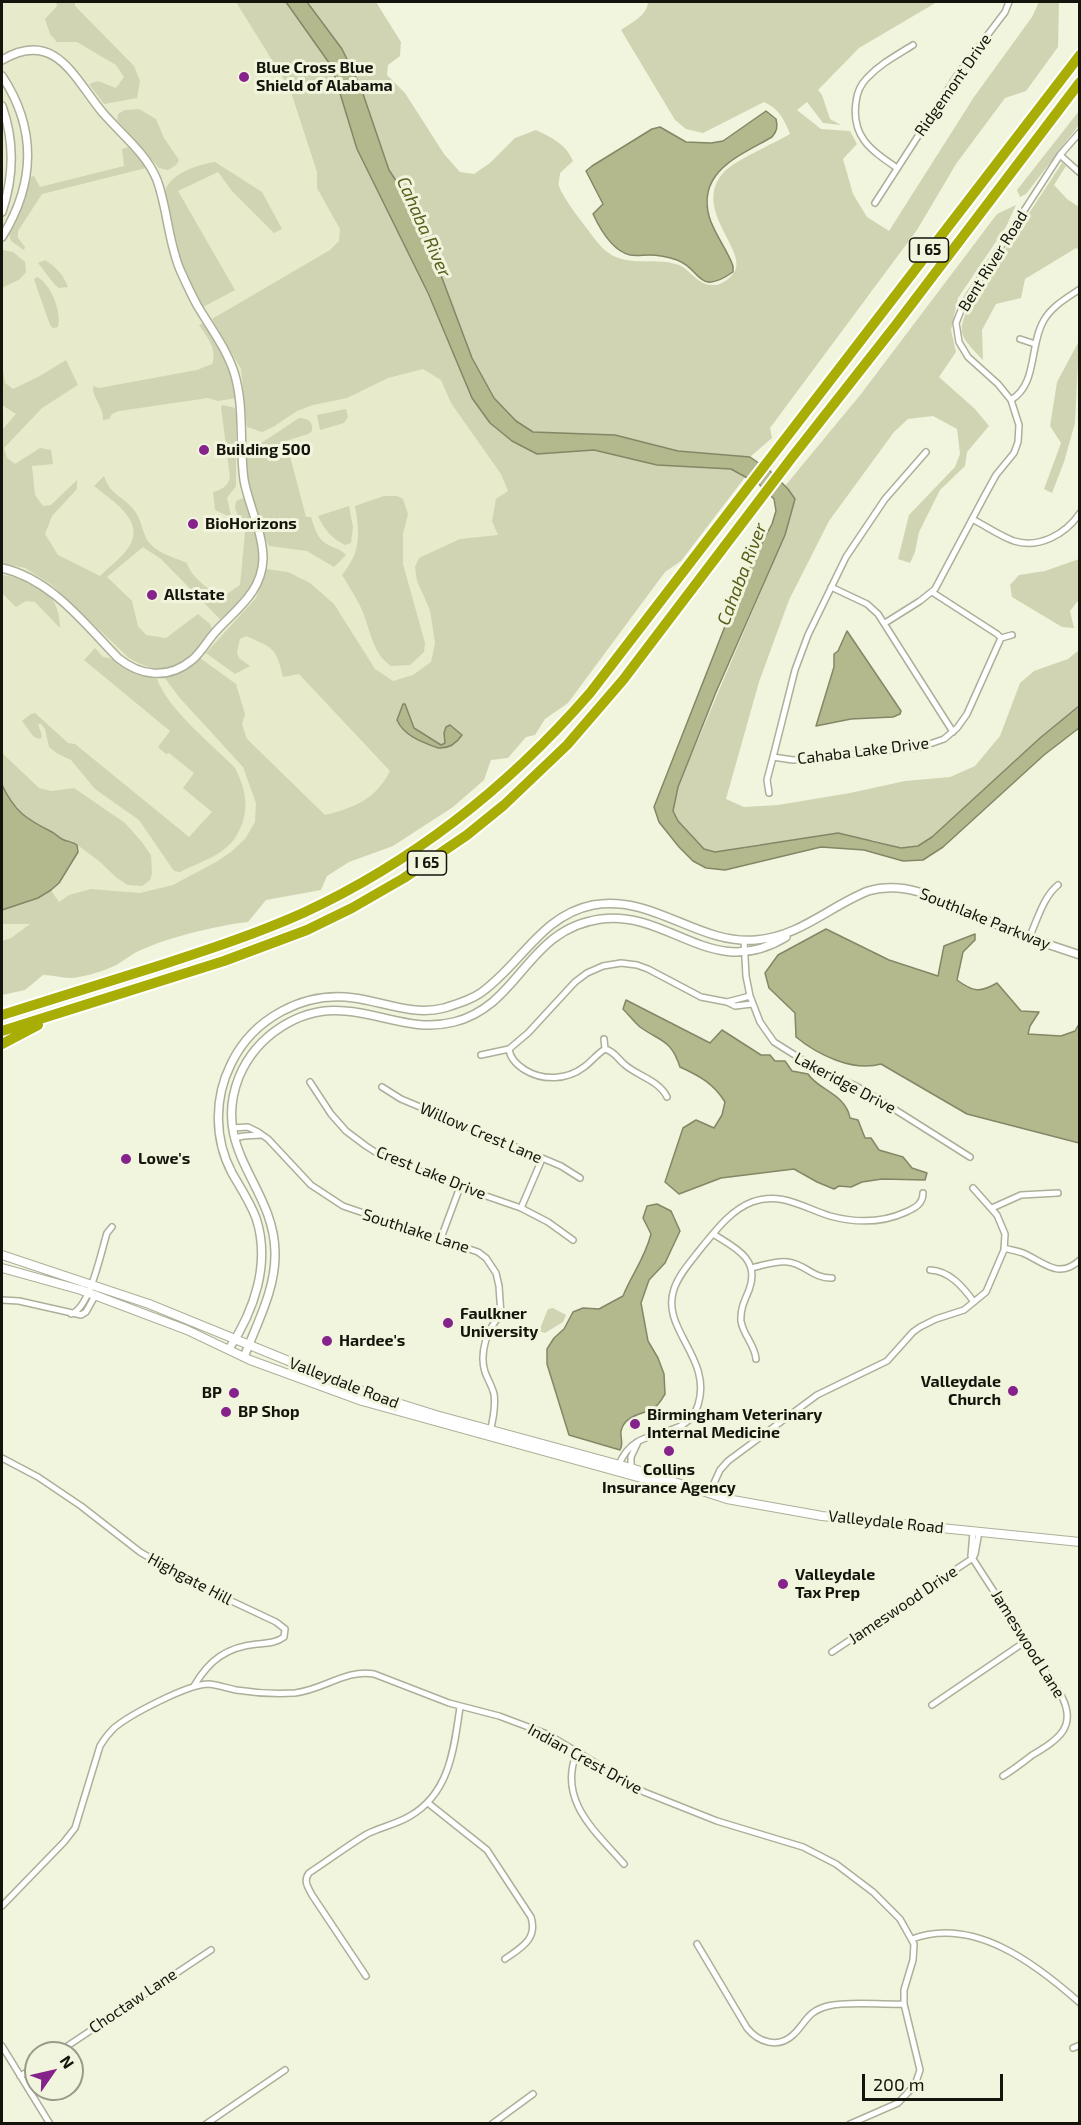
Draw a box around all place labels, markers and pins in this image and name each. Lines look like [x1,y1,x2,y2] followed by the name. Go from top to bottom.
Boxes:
[256,58,393,96] place label: Blue Cross Blue Shield of Alabama
[237,70,251,84] marker: Blue Cross Blue Shield of Alabama
[216,440,311,460] place label: Building 500
[197,443,211,457] marker: Building 500
[205,514,297,534] place label: BioHorizons
[186,517,200,531] marker: BioHorizons
[164,585,225,605] place label: Allstate
[145,588,159,602] marker: Allstate
[138,1149,190,1169] place label: Lowe's
[119,1152,133,1166] marker: Lowe's
[460,1304,538,1342] place label: Faulkner University
[441,1316,455,1330] marker: Faulkner University
[339,1331,405,1351] place label: Hardee's
[320,1334,334,1348] marker: Hardee's
[921,1372,1001,1410] place label: Valleydale Church
[202,1383,222,1403] place label: BP
[1006,1384,1020,1398] marker: Valleydale Church
[227,1386,241,1400] marker: BP
[238,1402,300,1422] place label: BP Shop
[219,1405,233,1419] marker: BP Shop
[647,1405,822,1443] place label: Birmingham Veterinary Internal Medicine
[628,1417,642,1431] marker: Birmingham Veterinary Internal Medicine
[662,1444,676,1458] marker: Collins Insurance Agency
[602,1460,736,1498] place label: Collins Insurance Agency
[795,1565,875,1603] place label: Valleydale Tax Prep
[776,1577,790,1591] marker: Valleydale Tax Prep

